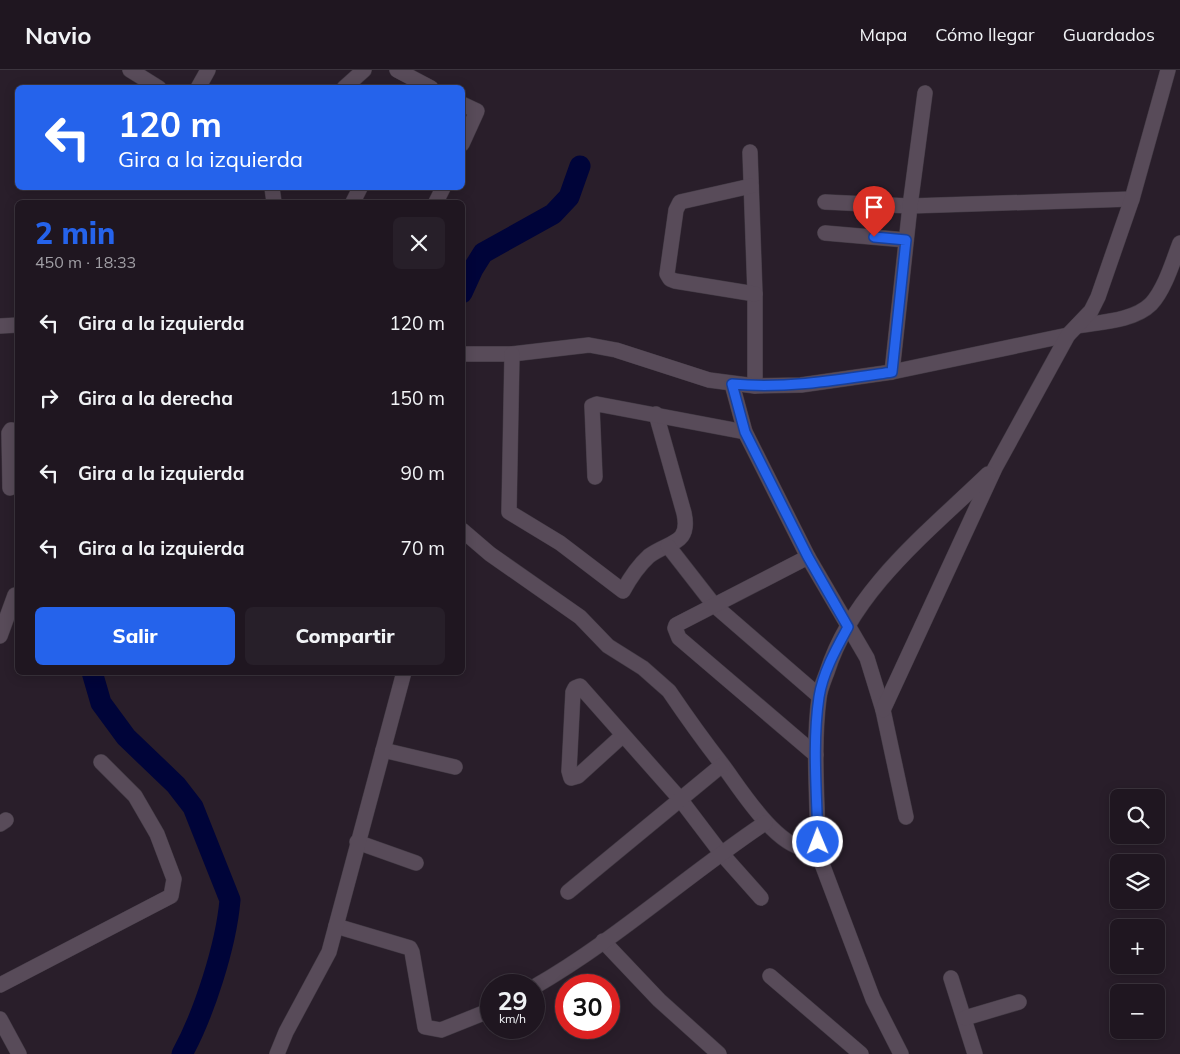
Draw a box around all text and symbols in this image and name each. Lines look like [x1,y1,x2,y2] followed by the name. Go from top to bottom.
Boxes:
[25,20,91,50] text: Navio
[859,23,907,46] text: Mapa
[935,23,1035,46] text: Cómo llegar
[1063,23,1155,46] text: Guardados
[118,102,222,146] text: 120 m
[35,105,100,170] icon: left
[118,145,303,173] text: Gira a la izquierda
[853,186,895,237] pin
[860,193,888,221] icon: arrive
[35,214,115,252] text: 2 min
[393,217,445,269] button: close
[35,252,136,272] text: 450 m · 18:33
[35,309,63,337] icon: left
[78,311,244,335] text: Gira a la izquierda
[389,311,445,335] text: 120 m
[35,384,63,412] icon: right
[78,386,233,410] text: Gira a la derecha
[389,386,445,410] text: 150 m
[35,459,63,487] icon: left
[78,461,244,485] text: Gira a la izquierda
[401,461,445,485] text: 90 m
[35,534,63,562] icon: left
[78,536,244,560] text: Gira a la izquierda
[401,536,445,560] text: 70 m
[35,607,235,665] button: Salir
[245,607,445,665] button: Compartir
[1110,789,1165,1039] map controls
[1110,789,1165,844] button: search
[791,815,843,867] position arrow
[1110,854,1165,909] button: layers
[1110,919,1165,974] button: +
[555,974,620,1039] speed limit sign: 30
[1110,984,1165,1039] button: −
[497,985,528,1016] text: 29
[499,1011,526,1026] text: km/h

